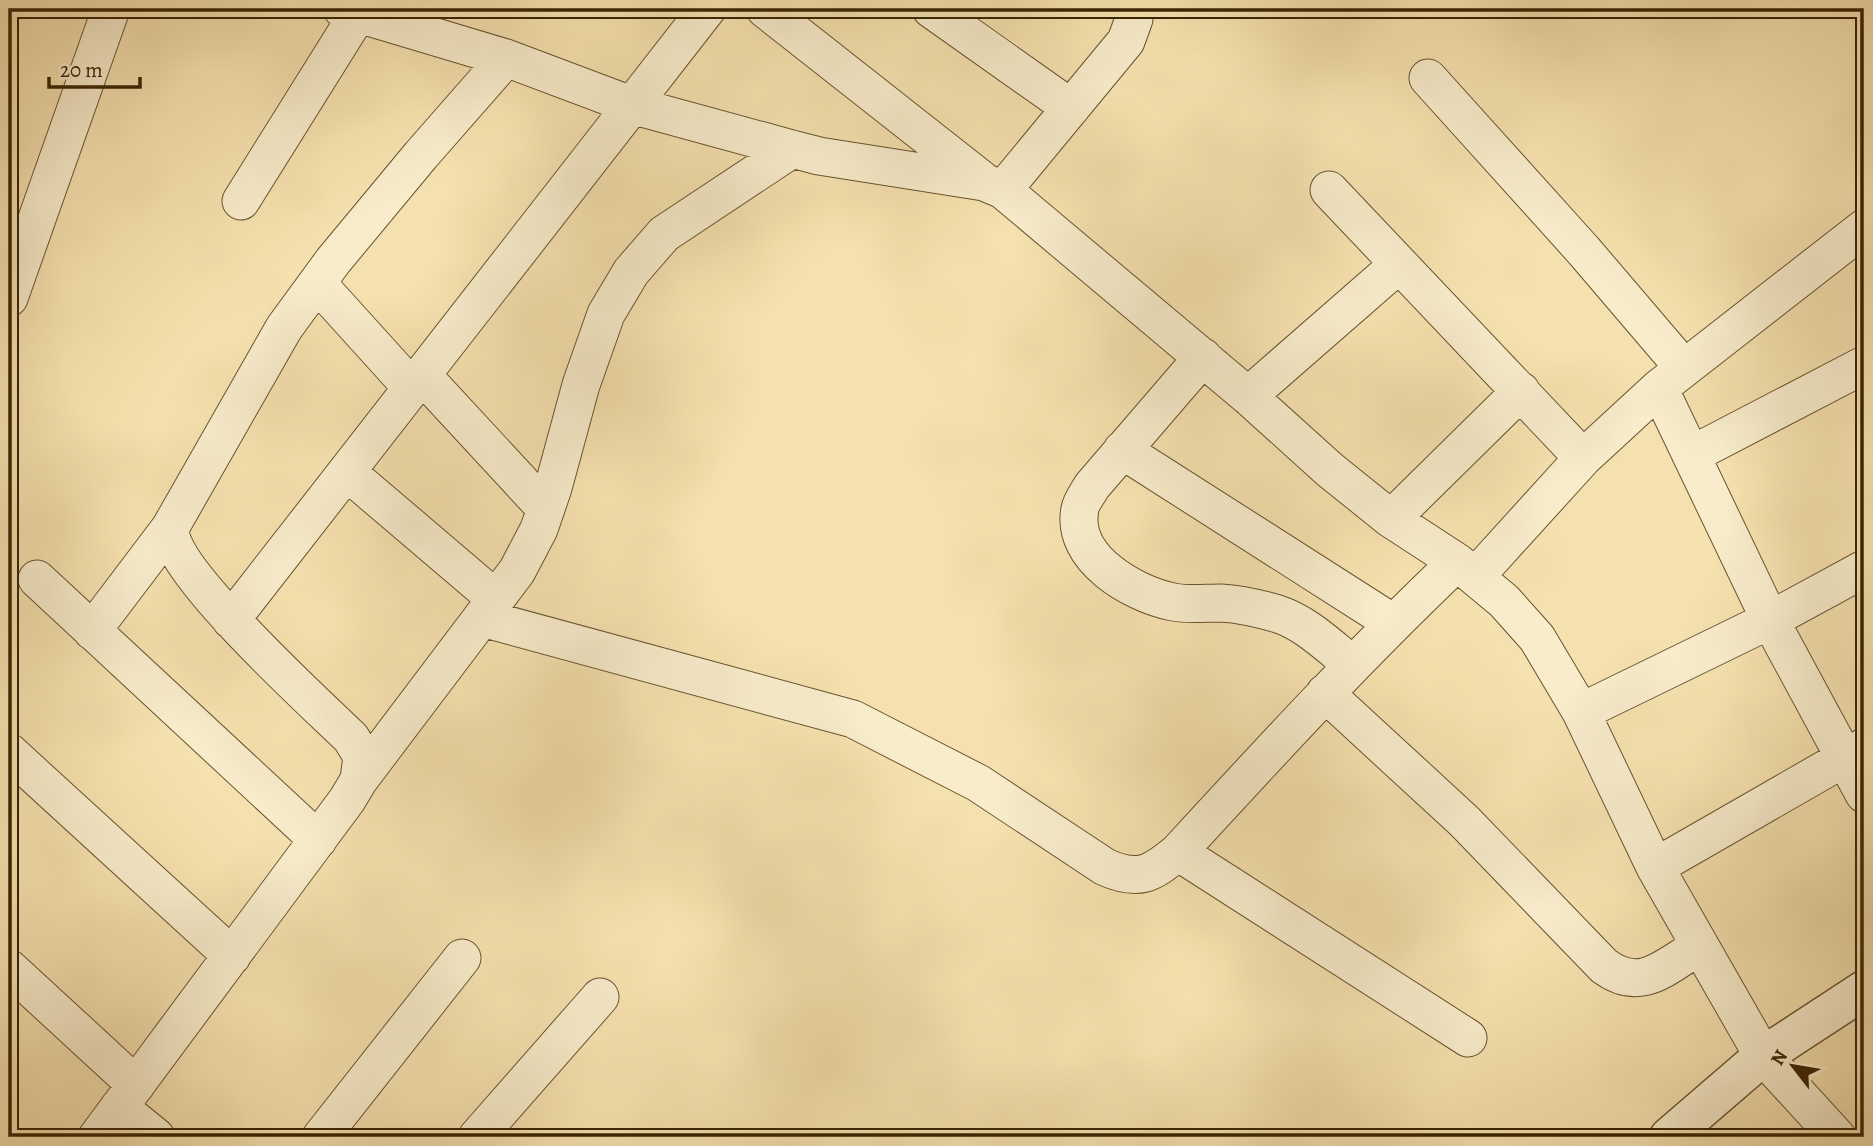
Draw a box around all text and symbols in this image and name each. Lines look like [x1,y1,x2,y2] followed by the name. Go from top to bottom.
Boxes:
[49,46,140,90] scale bar
[60,56,103,84] text: 20 m
[1758,1030,1828,1100] north arrow
[1765,1045,1794,1070] text: N

